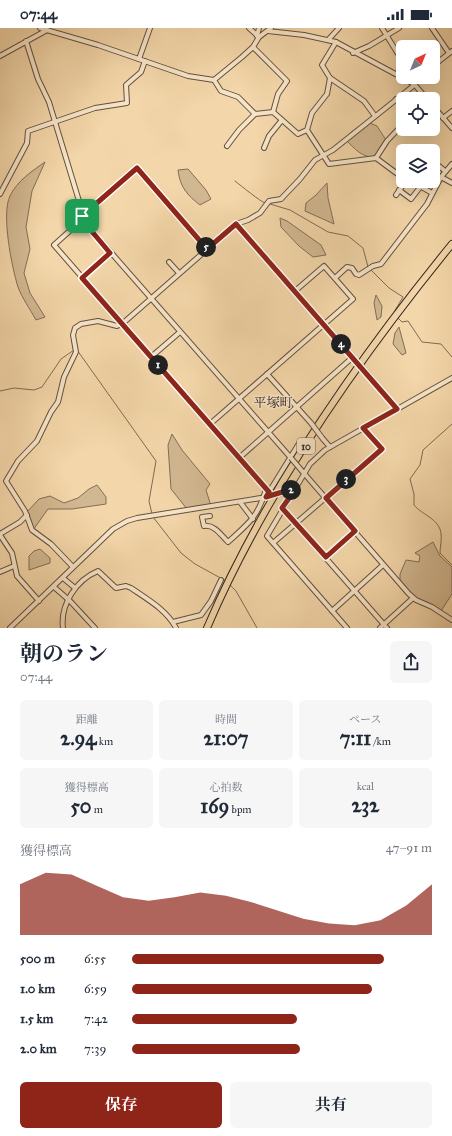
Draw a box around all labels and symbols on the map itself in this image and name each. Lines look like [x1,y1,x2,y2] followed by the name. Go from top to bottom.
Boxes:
[396,40,440,84] north arrow
[65,199,99,233] pin
[196,237,216,257] pin: 5
[331,334,351,354] pin: 4
[148,355,168,375] pin: 1
[253,395,293,411] district label: 平塚町
[297,438,315,454] road number: 10
[336,469,356,489] pin: 3
[281,480,301,500] pin: 2

